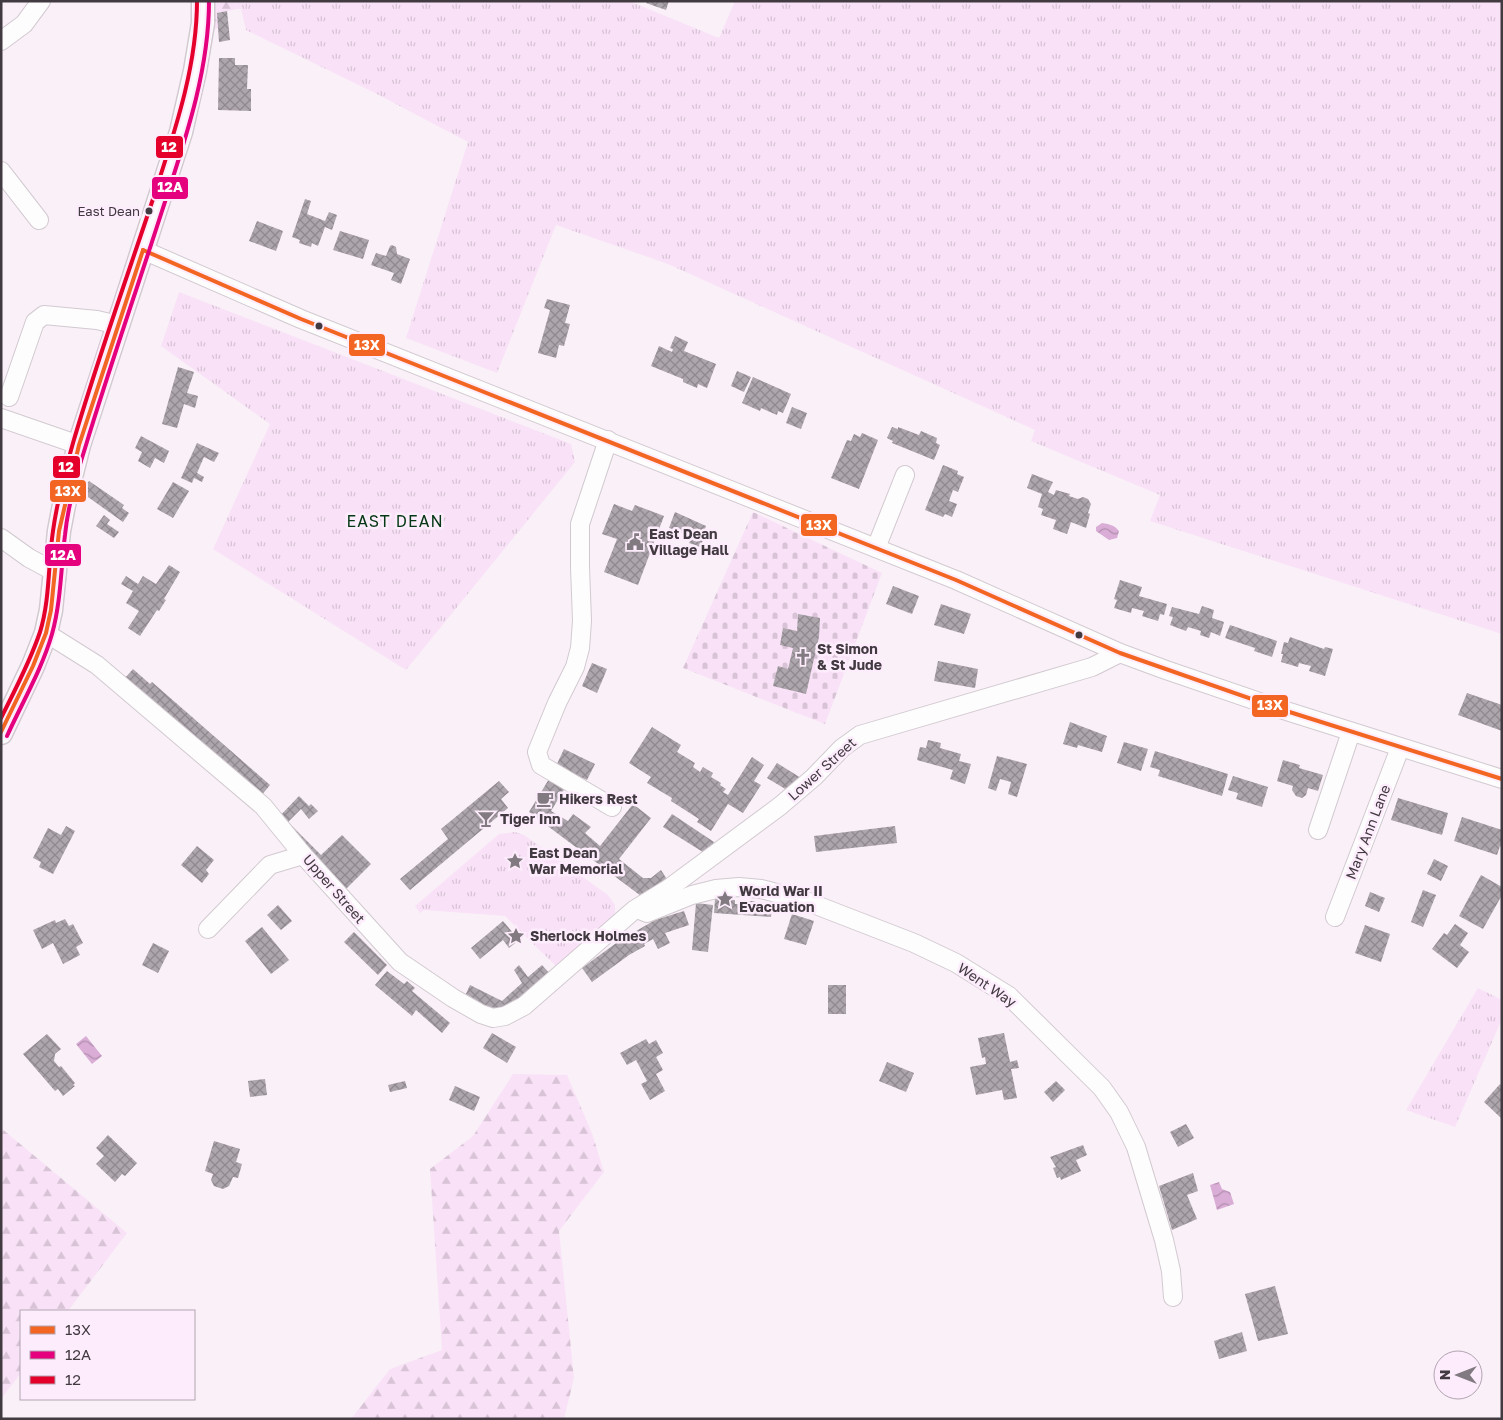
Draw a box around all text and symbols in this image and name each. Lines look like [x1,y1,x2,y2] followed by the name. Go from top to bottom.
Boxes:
[155,135,184,159] line badge: 12
[161,138,177,155] text: 12
[151,176,189,200] line badge: 12A
[157,178,183,195] text: 12A
[78,203,140,219] place label: East Dean
[144,206,154,216] marker: East Dean
[314,321,324,331] unlabelled marker
[348,333,386,357] line badge: 13X
[354,336,380,353] text: 13X
[52,455,81,479] line badge: 12
[58,458,74,475] text: 12
[49,479,87,503] line badge: 13X
[55,482,81,499] text: 13X
[346,511,444,531] district label: EAST DEAN
[800,513,838,537] line badge: 13X
[806,516,832,533] text: 13X
[649,525,729,558] place label: East Dean Village Hall
[625,532,645,552] public building icon: East Dean Village Hall
[44,543,82,567] line badge: 12A
[50,546,76,563] text: 12A
[1074,630,1084,640] unlabelled marker
[817,640,882,673] place label: St Simon & St Jude
[793,647,813,667] church icon: St Simon & St Jude
[1251,694,1289,718] line badge: 13X
[1257,696,1283,713] text: 13X
[784,734,859,804] street label: Lower Street
[1342,782,1393,882] street label: Mary Ann Lane
[535,789,555,809] cafe icon: Hikers Rest
[559,790,638,807] place label: Hikers Rest
[476,809,496,829] bar icon: Tiger Inn
[500,810,560,827] place label: Tiger Inn
[529,844,623,877] place label: East Dean War Memorial
[300,851,369,927] street label: Upper Street
[505,851,525,871] place icon: East Dean War Memorial
[739,882,823,915] place label: World War II Evacuation
[715,889,735,909] place icon: World War II Evacuation
[506,926,526,946] place icon: Sherlock Holmes
[530,927,646,944] place label: Sherlock Holmes
[955,959,1020,1010] street label: Went Way
[20,1310,195,1400] legend
[65,1320,91,1338] text: 13X
[65,1345,91,1363] text: 12A
[1433,1350,1483,1400] north arrow
[65,1370,81,1388] text: 12
[1436,1370,1453,1380] text: N

